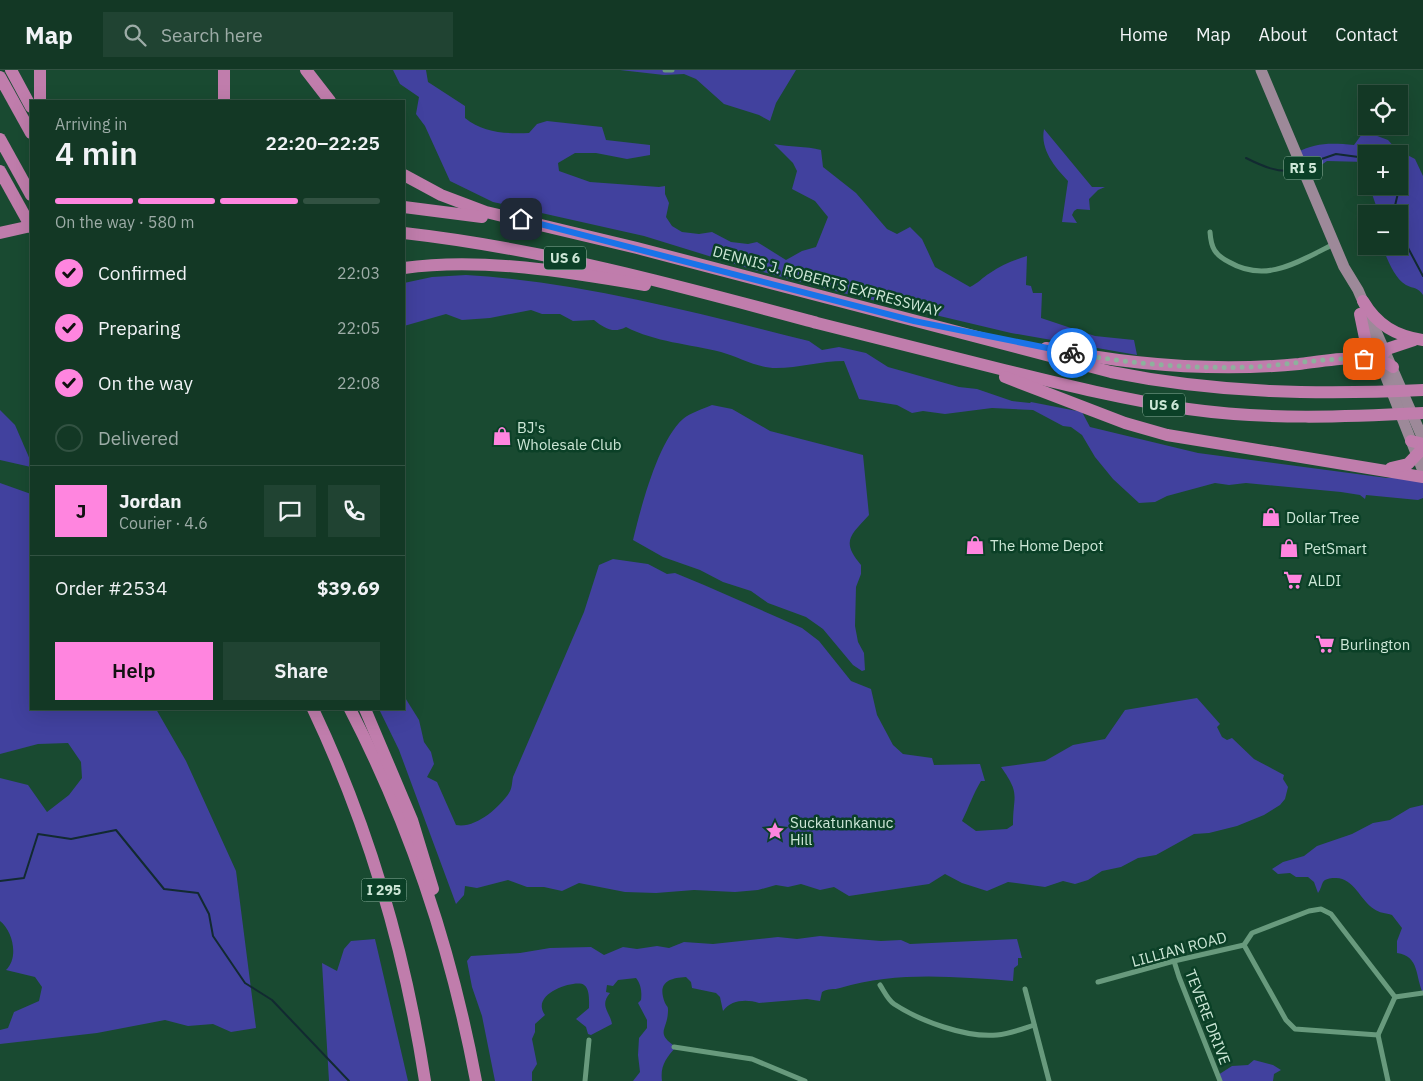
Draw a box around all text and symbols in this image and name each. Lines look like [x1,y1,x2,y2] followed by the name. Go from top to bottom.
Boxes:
[103,12,453,57] search box
[25,19,73,51] text: Map
[121,21,149,49] icon: search
[161,23,263,47] text: Search here
[1120,23,1168,46] text: Home
[1196,23,1231,46] text: Map
[1259,23,1307,46] text: About
[1335,23,1398,46] text: Contact
[1358,85,1408,255] map controls
[1358,85,1408,135] button: locate
[55,114,127,134] text: Arriving in
[266,131,380,155] text: 22:20–22:25
[55,132,138,174] text: 4 min
[1358,145,1408,195] button: +
[1284,156,1322,180] road number: RI 5
[500,198,542,240] pin
[507,205,535,233] icon: home
[1358,205,1408,255] button: −
[55,212,194,232] text: On the way · 580 m
[711,241,943,321] street label: DENNIS J. ROBERTS EXPRESSWAY
[544,247,586,270] road number: US 6
[55,259,83,287] icon: check
[98,261,187,285] text: Confirmed
[337,263,380,283] text: 22:03
[55,314,83,342] icon: check
[98,316,180,340] text: Preparing
[337,318,380,338] text: 22:05
[1047,328,1097,378] courier
[1343,338,1385,380] pin
[1058,339,1086,367] icon: bike
[1350,345,1378,373] icon: bag
[55,369,83,397] icon: check
[98,371,193,395] text: On the way
[337,373,380,393] text: 22:08
[1143,394,1185,416] road number: US 6
[517,418,621,454] place label: BJ's Wholesale Club
[491,425,513,447] shop icon: BJ's Wholesale Club
[98,426,179,450] text: Delivered
[264,485,316,537] button: chat
[328,485,380,537] button: phone
[119,489,182,513] text: Jordan
[76,499,86,523] text: J
[1260,506,1282,528] shop icon: Dollar Tree
[1286,508,1359,527] place label: Dollar Tree
[119,513,208,533] text: Courier · 4.6
[964,534,986,556] shop icon: The Home Depot
[990,536,1103,555] place label: The Home Depot
[1278,537,1300,559] shop icon: PetSmart
[1304,539,1367,558] place label: PetSmart
[1282,569,1304,591] supermarket icon: ALDI
[1308,571,1341,590] place label: ALDI
[55,576,167,600] text: Order #2534
[317,576,380,600] text: $39.69
[1314,633,1336,655] supermarket icon: Burlington
[1340,635,1410,654] place label: Burlington
[55,642,213,700] button: Help
[223,642,380,700] button: Share
[790,813,894,849] place label: Suckatunkanuc Hill
[764,820,786,842] place icon: Suckatunkanuc Hill
[362,878,406,902] road number: I 295
[1129,927,1229,971] street label: LILLIAN ROAD
[1181,967,1235,1067] street label: TEVERE DRIVE

